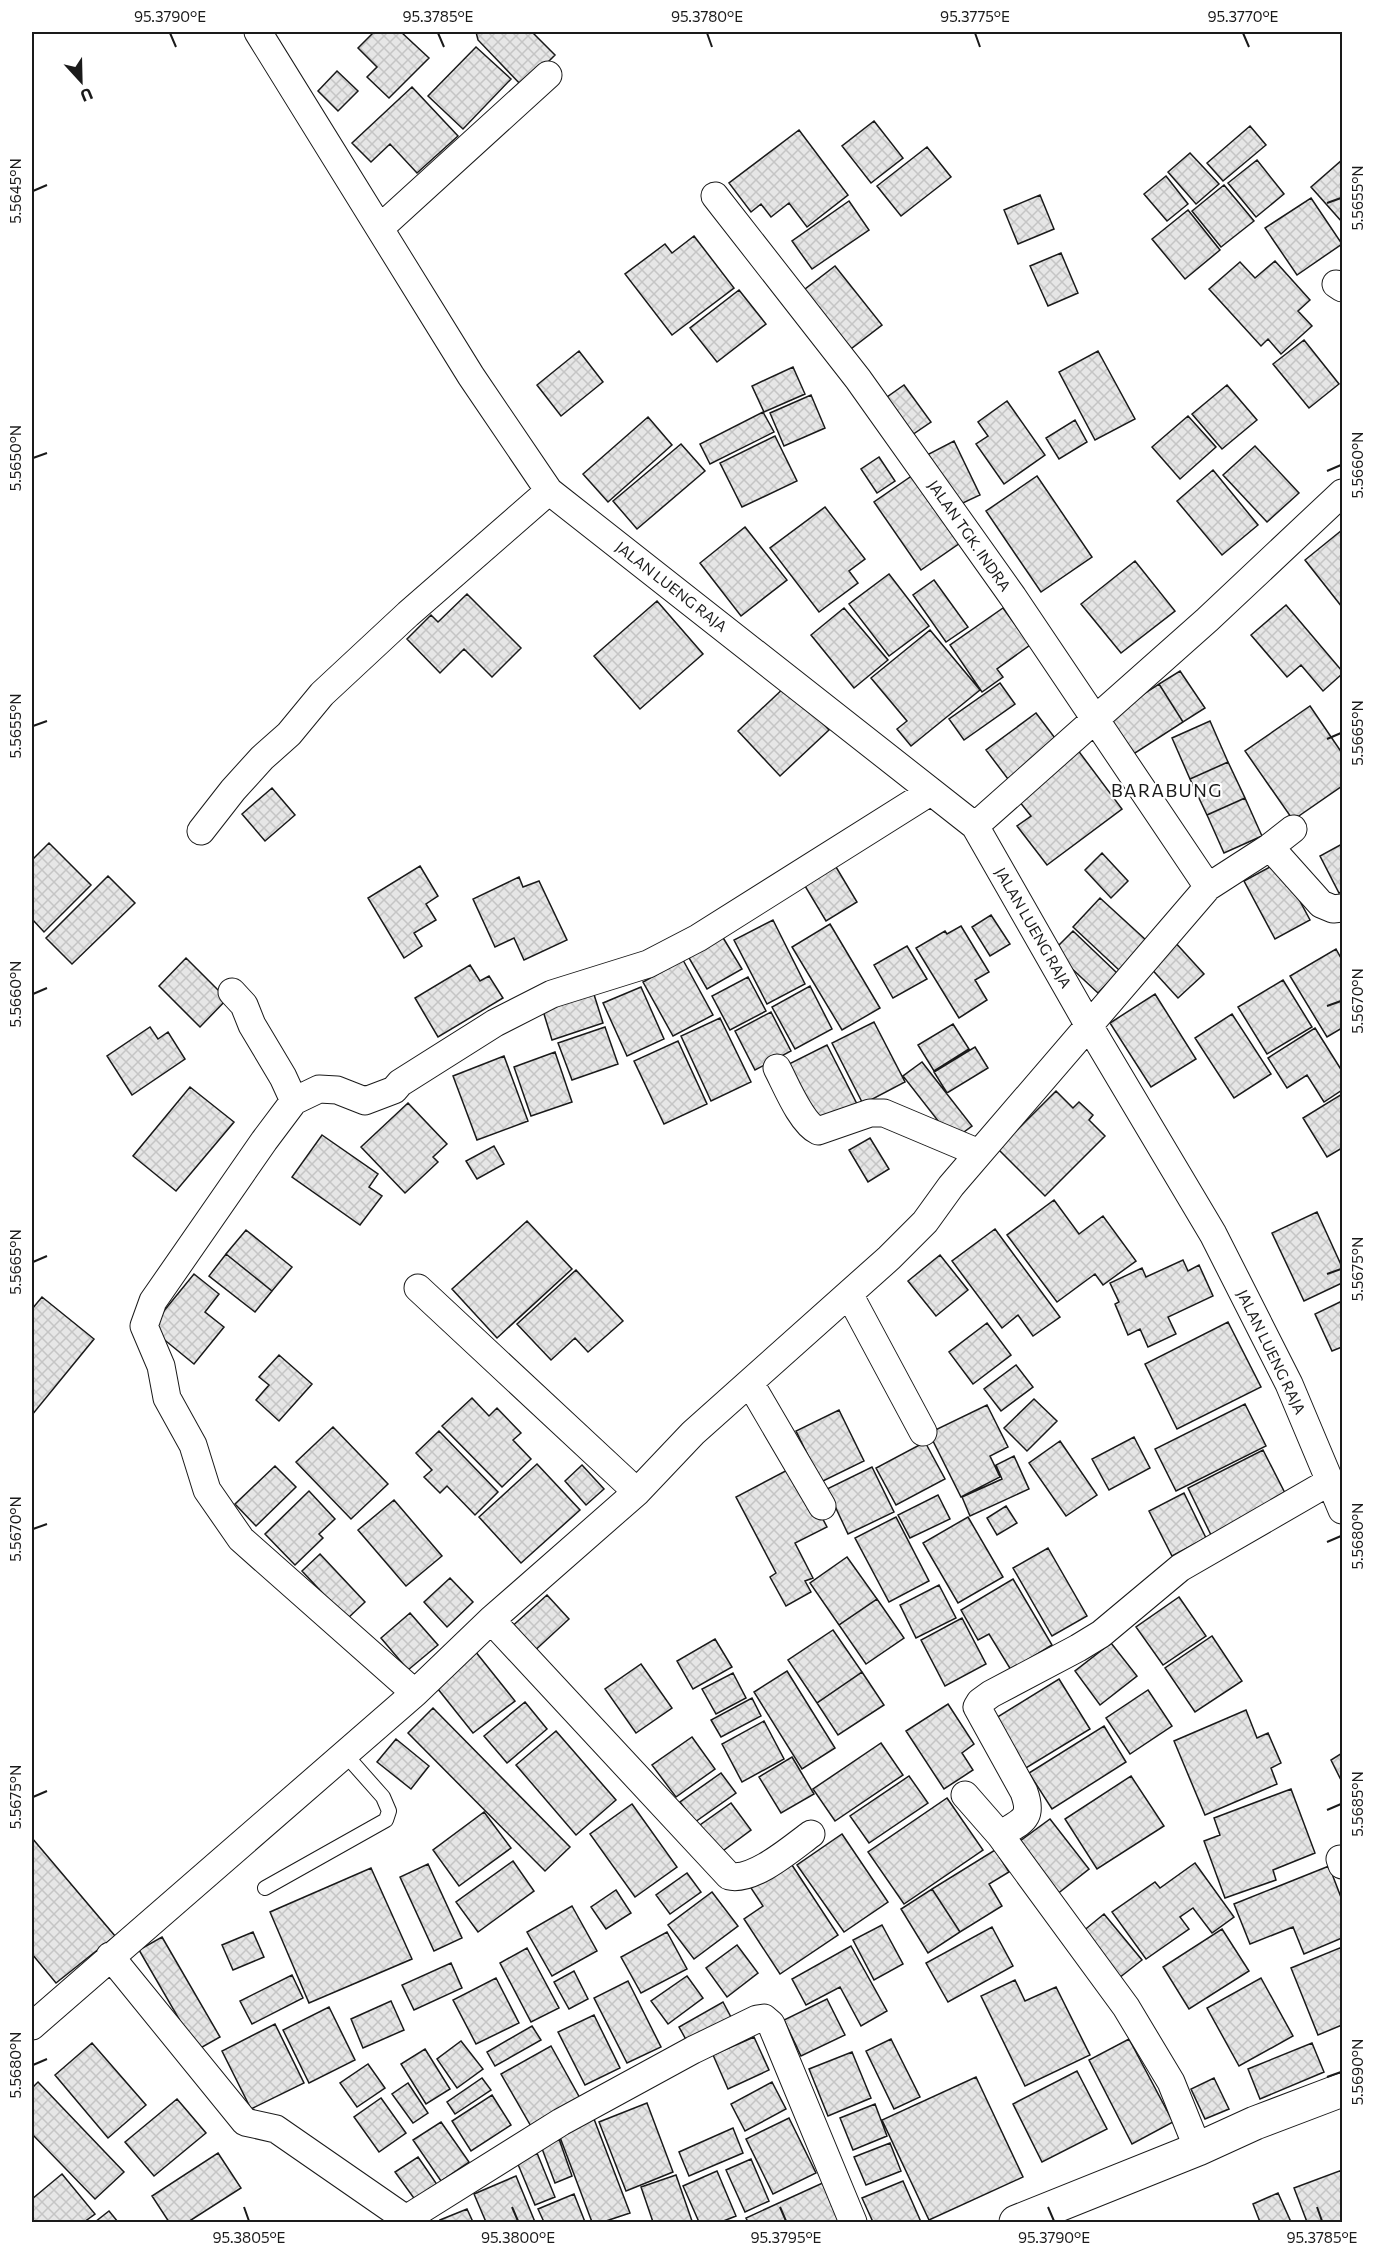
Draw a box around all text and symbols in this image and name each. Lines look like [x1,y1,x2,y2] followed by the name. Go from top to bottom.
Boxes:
[134,7,206,25] text: 95.3790°E
[402,7,474,25] text: 95.3785°E
[671,7,743,25] text: 95.3780°E
[940,7,1010,25] text: 95.3775°E
[1207,7,1279,25] text: 95.3770°E
[51,51,111,111] north arrow
[78,84,96,106] text: U
[6,158,24,224] text: 5.5645°N
[1348,165,1366,231] text: 5.5655°N
[6,425,24,491] text: 5.5650°N
[1348,432,1366,498] text: 5.5660°N
[925,476,1015,594] street label: JALAN TGK. INDRA
[612,537,731,635] street label: JALAN LUENG RAJA
[6,693,24,759] text: 5.5655°N
[1348,700,1366,766] text: 5.5665°N
[1111,779,1223,801] district label: BARABUNG
[992,864,1076,991] street label: JALAN LUENG RAJA
[6,961,24,1027] text: 5.5660°N
[1348,968,1366,1034] text: 5.5670°N
[6,1229,24,1295] text: 5.5665°N
[1348,1237,1366,1301] text: 5.5675°N
[1234,1286,1310,1417] street label: JALAN LUENG RAJA
[6,1496,24,1562] text: 5.5670°N
[1348,1503,1366,1569] text: 5.5680°N
[6,1765,24,1829] text: 5.5675°N
[1348,1771,1366,1837] text: 5.5685°N
[6,2032,24,2098] text: 5.5680°N
[1348,2039,1366,2105] text: 5.5690°N
[212,2228,286,2246] text: 95.3805°E
[481,2228,555,2246] text: 95.3800°E
[750,2228,822,2246] text: 95.3795°E
[1018,2228,1090,2246] text: 95.3790°E
[1286,2228,1358,2246] text: 95.3785°E

